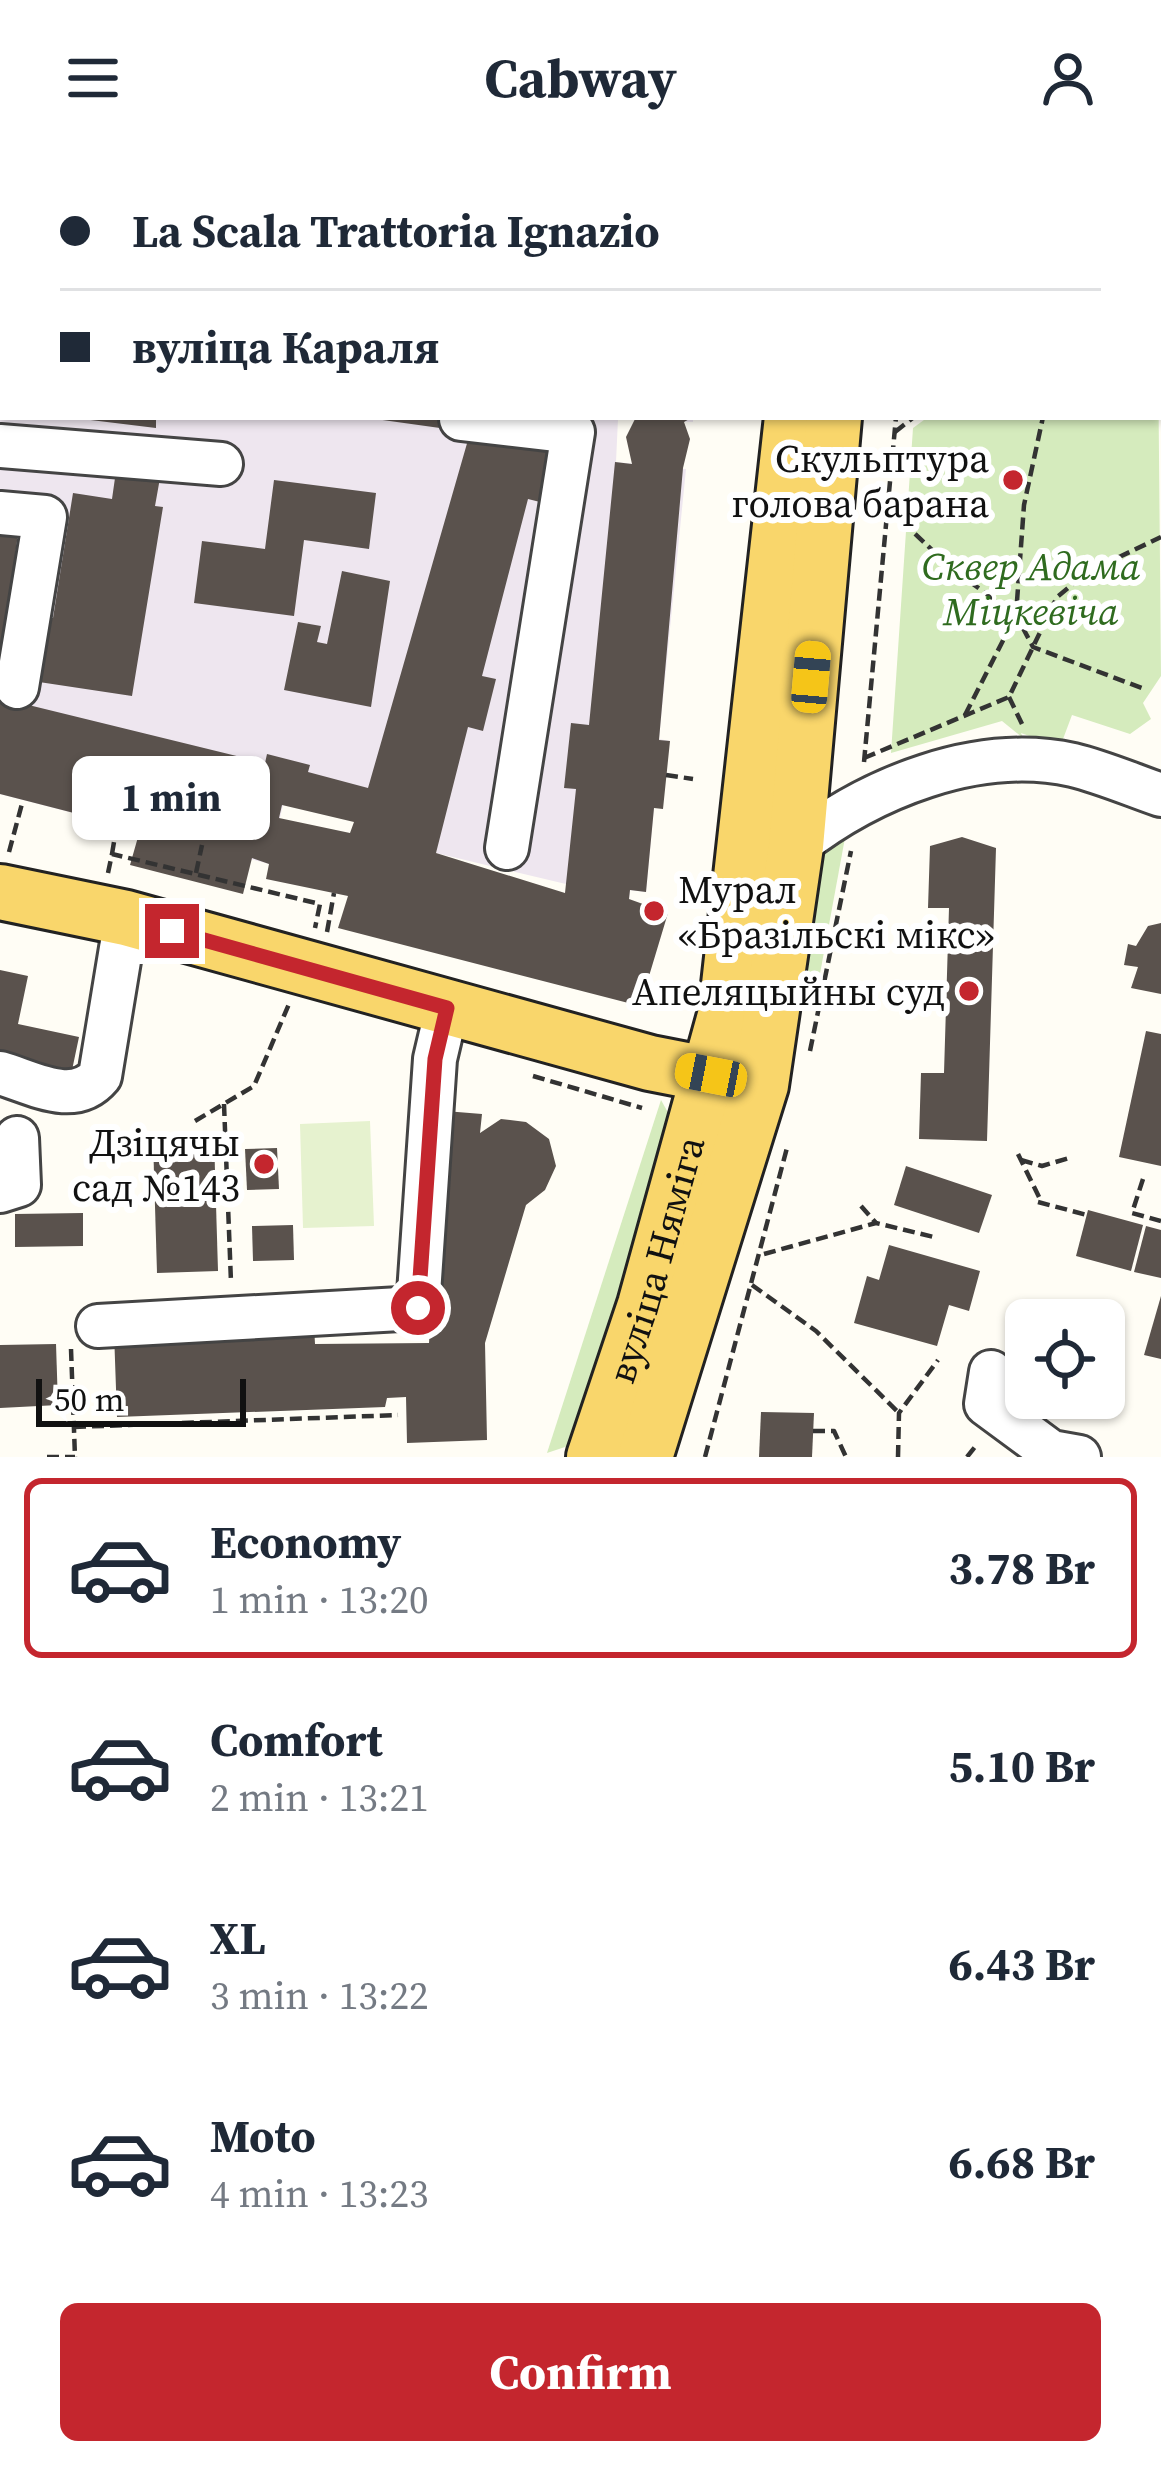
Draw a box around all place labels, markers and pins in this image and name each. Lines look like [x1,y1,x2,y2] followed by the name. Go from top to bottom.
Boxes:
[731,432,989,530] place label: Скульптура голова барана
[1000,467,1026,493] marker: Скульптура голова барана
[678,863,995,961] place label: Мурал «Бразільскі мікс»
[641,898,667,924] marker: Мурал «Бразільскі мікс»
[632,965,945,1018] place label: Апеляцыйны суд
[956,978,982,1004] marker: Апеляцыйны суд
[72,1116,240,1214] place label: Дзіцячы сад №143
[251,1151,277,1177] marker: Дзіцячы сад №143

